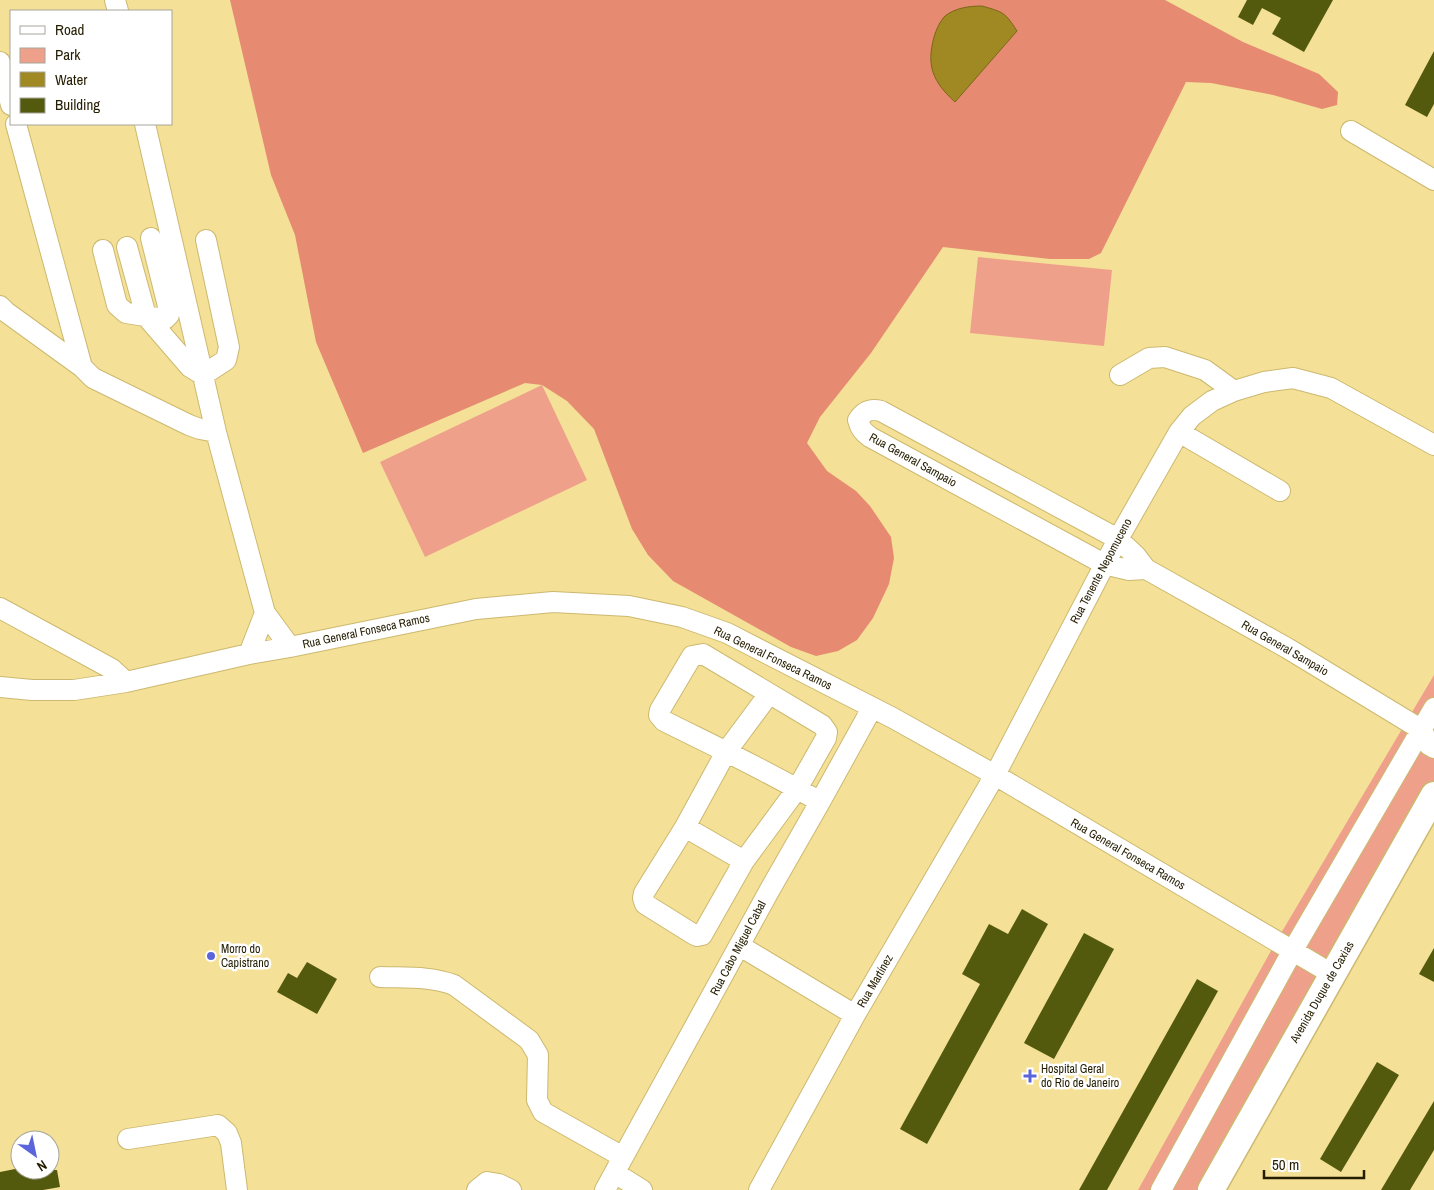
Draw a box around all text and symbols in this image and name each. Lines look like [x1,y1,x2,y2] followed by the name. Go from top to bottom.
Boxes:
[10,10,172,125] legend
[55,19,84,40] text: Road
[55,44,81,65] text: Park
[55,69,87,90] text: Water
[55,94,100,115] text: Building
[866,429,960,491] street label: Rua General Sampaio
[1066,516,1136,626] street label: Rua Tenente Nepomuceno
[301,610,431,652] street label: Rua General Fonseca Ramos
[1239,617,1331,679] street label: Rua General Sampaio
[711,622,835,694] street label: Rua General Fonseca Ramos
[1068,815,1188,893] street label: Rua General Fonseca Ramos
[706,898,770,998] street label: Rua Cabo Miguel Cabal
[1286,938,1358,1047] street label: Avenida Duque de Caxias
[221,941,269,971] place label: Morro do Capistrano
[205,950,217,962] marker: Morro do Capistrano
[853,951,897,1011] street label: Rua Martínez
[1041,1061,1119,1091] place label: Hospital Geral do Rio de Janeiro
[1023,1069,1037,1083] marker: Hospital Geral do Rio de Janeiro
[10,1130,60,1180] north arrow
[1264,1148,1364,1180] scale bar
[1272,1154,1299,1175] text: 50 m
[34,1156,50,1176] text: N

